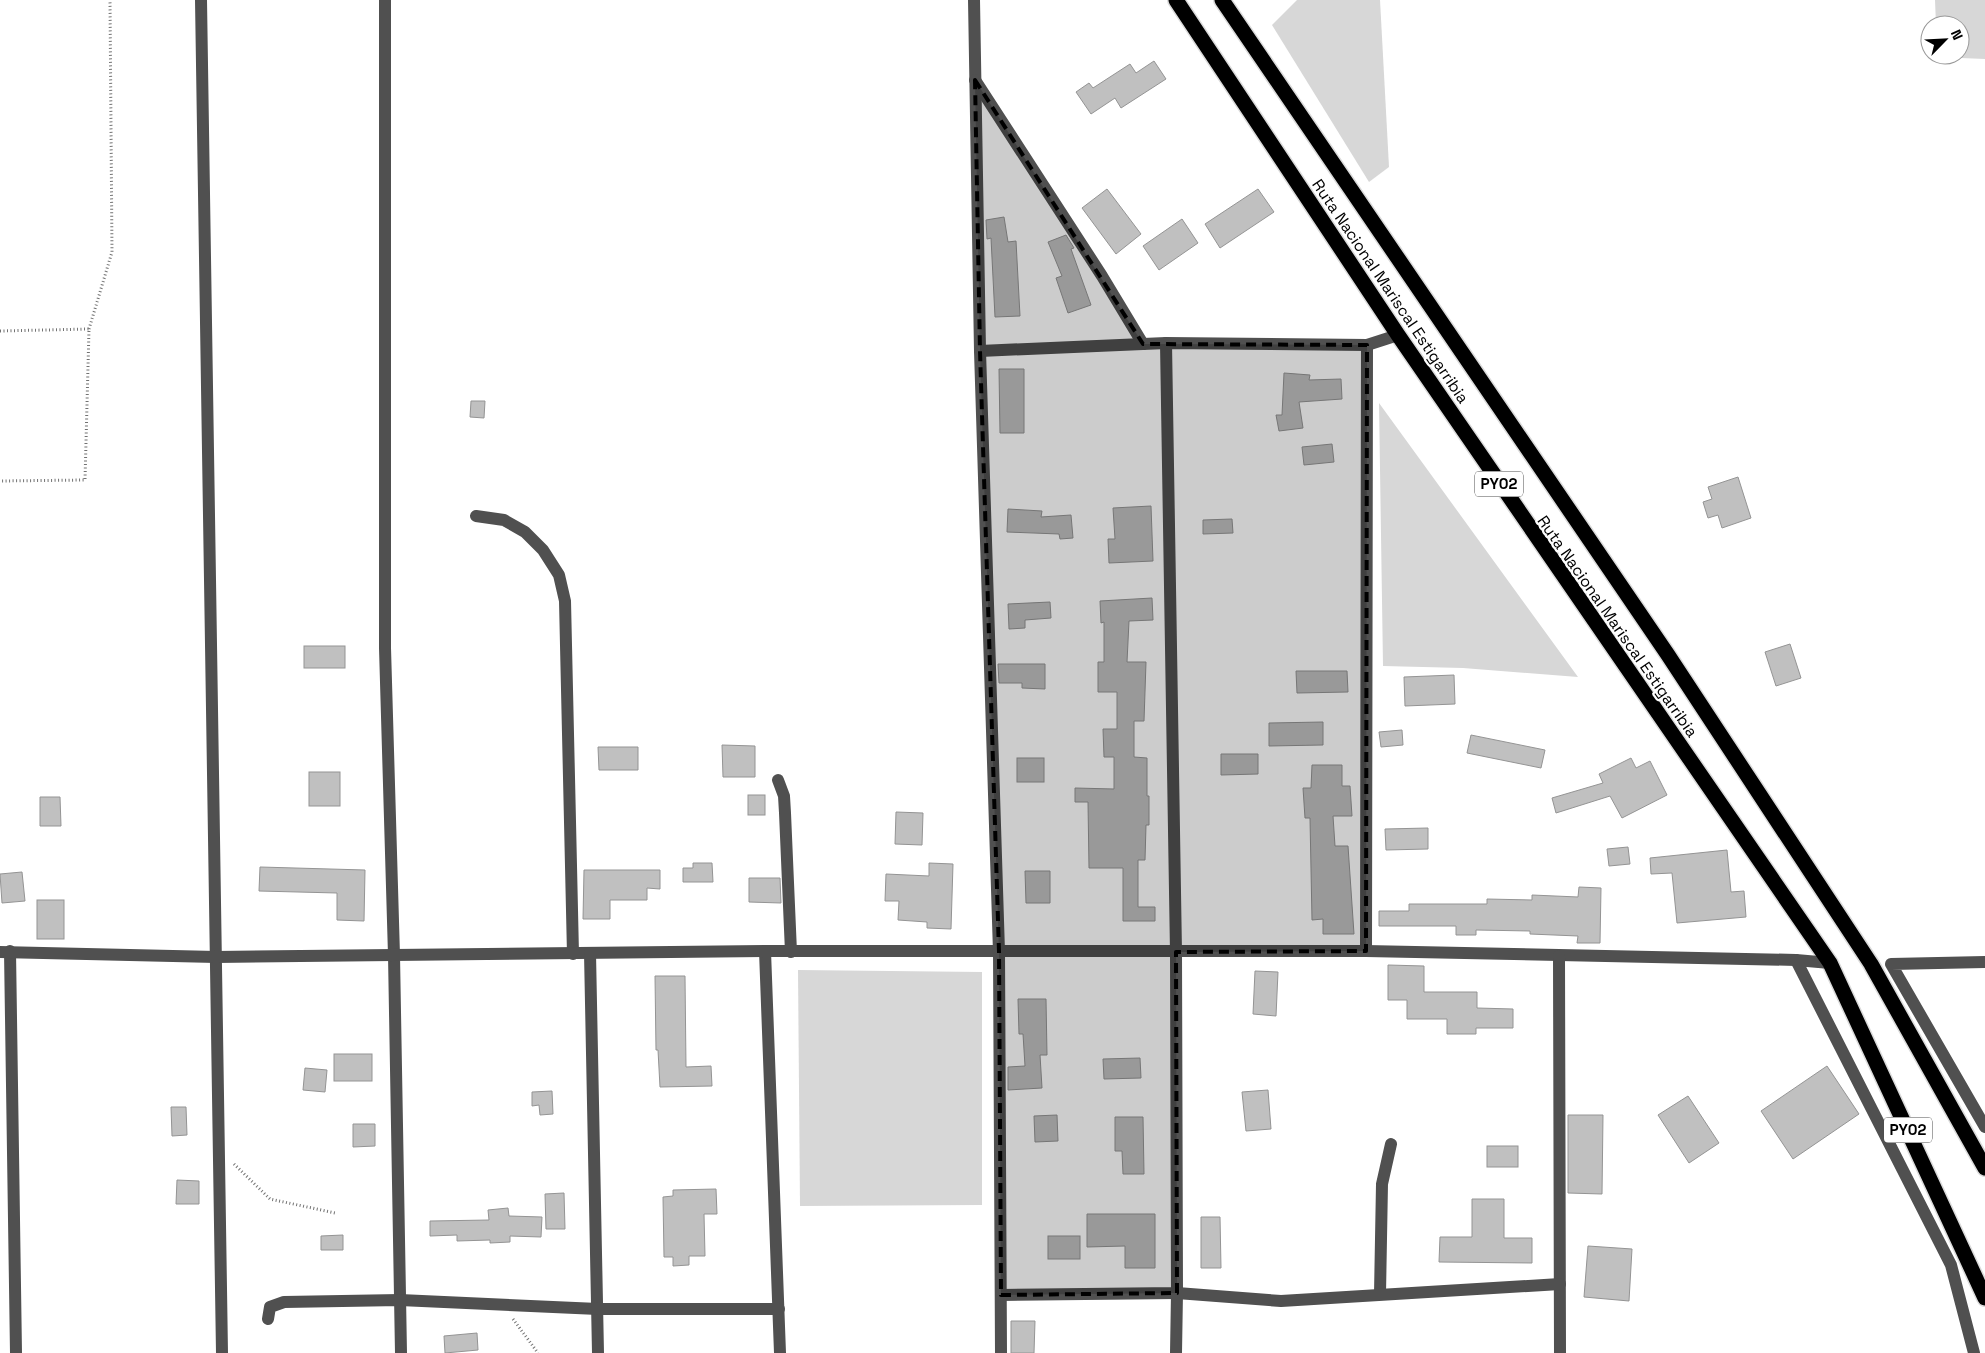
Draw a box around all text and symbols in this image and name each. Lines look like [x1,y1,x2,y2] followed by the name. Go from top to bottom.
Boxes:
[1920,15,1970,65] north arrow
[1947,27,1967,43] text: N
[1307,175,1474,407] street label: Ruta Nacional Mariscal Estigarribia
[1475,472,1523,496] road number: PY02
[1533,511,1703,741] street label: Ruta Nacional Mariscal Estigarribia
[1884,1118,1932,1142] road number: PY02

